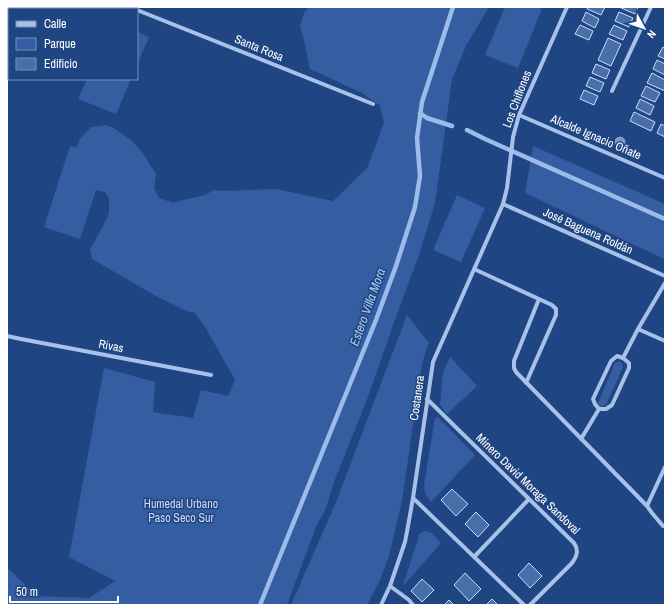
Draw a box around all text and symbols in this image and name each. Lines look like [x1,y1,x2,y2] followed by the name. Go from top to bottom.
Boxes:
[8,8,138,80] legend
[624,8,664,48] north arrow
[44,16,66,32] text: Calle
[644,27,659,41] text: N
[232,31,286,65] street label: Santa Rosa
[44,36,76,52] text: Parque
[44,56,77,72] text: Edificio
[499,68,535,130] street label: Los Chiflones
[547,110,644,163] street label: Alcalde Ignacio Oñate
[541,204,635,258] street label: José Baguena Roldán
[346,266,389,348] water label: Estero Villa Mora
[97,336,125,356] street label: Rivas
[406,374,428,422] street label: Costanera
[472,430,584,538] street label: Minero David Moraga Sandoval
[144,496,218,526] park label: Humedal Urbano Paso Seco Sur
[10,578,118,604] scale bar
[16,584,38,600] text: 50 m

